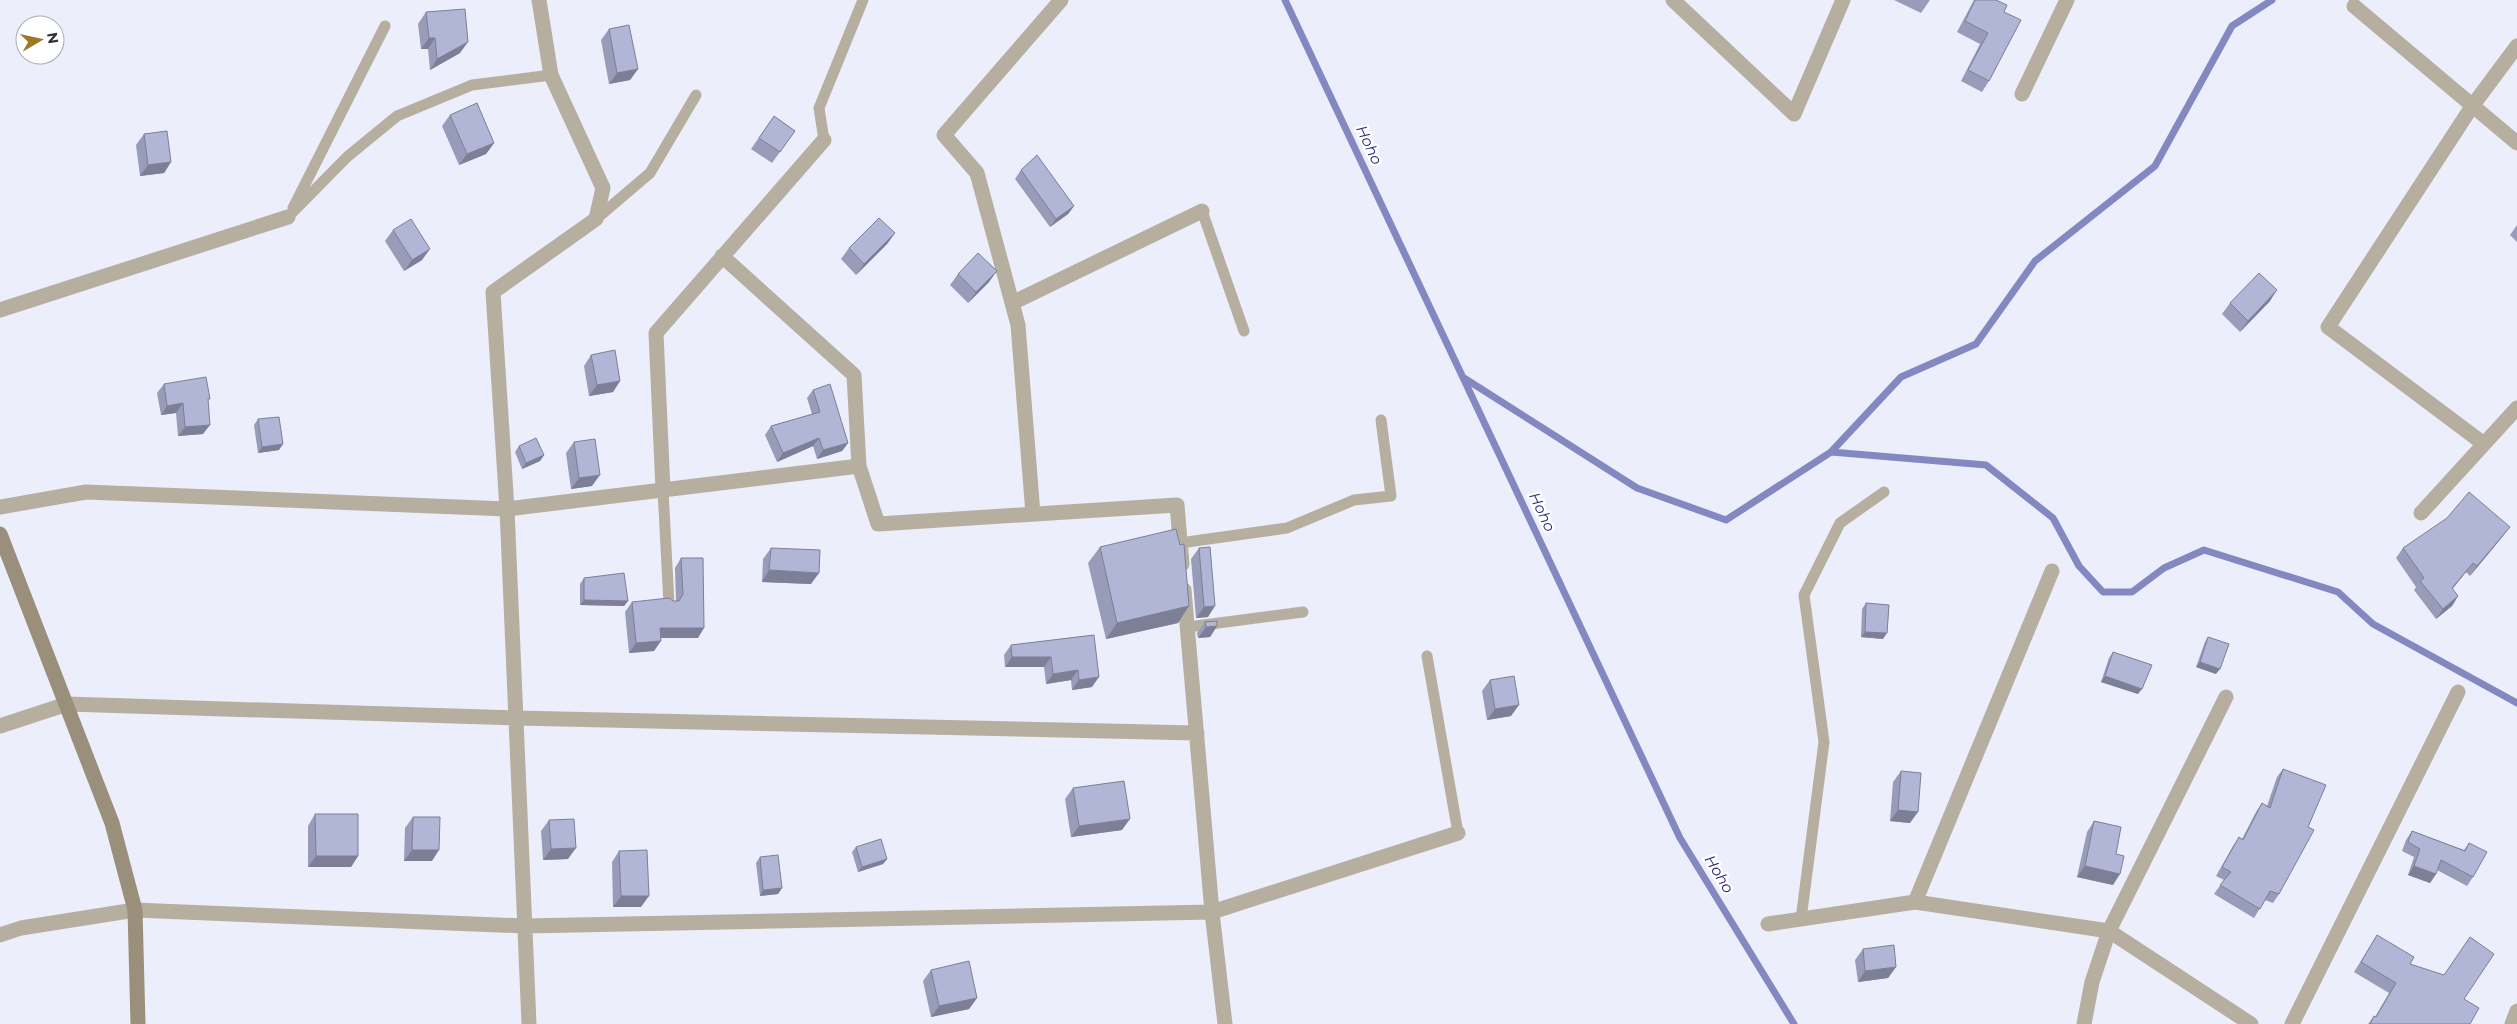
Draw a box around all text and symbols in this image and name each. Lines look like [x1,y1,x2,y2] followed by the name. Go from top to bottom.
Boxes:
[15,15,65,65] north arrow
[43,31,63,45] text: N
[1352,122,1387,167] water label: Hoho
[1525,489,1560,534] water label: Hoho
[1701,851,1738,896] water label: Hoho

